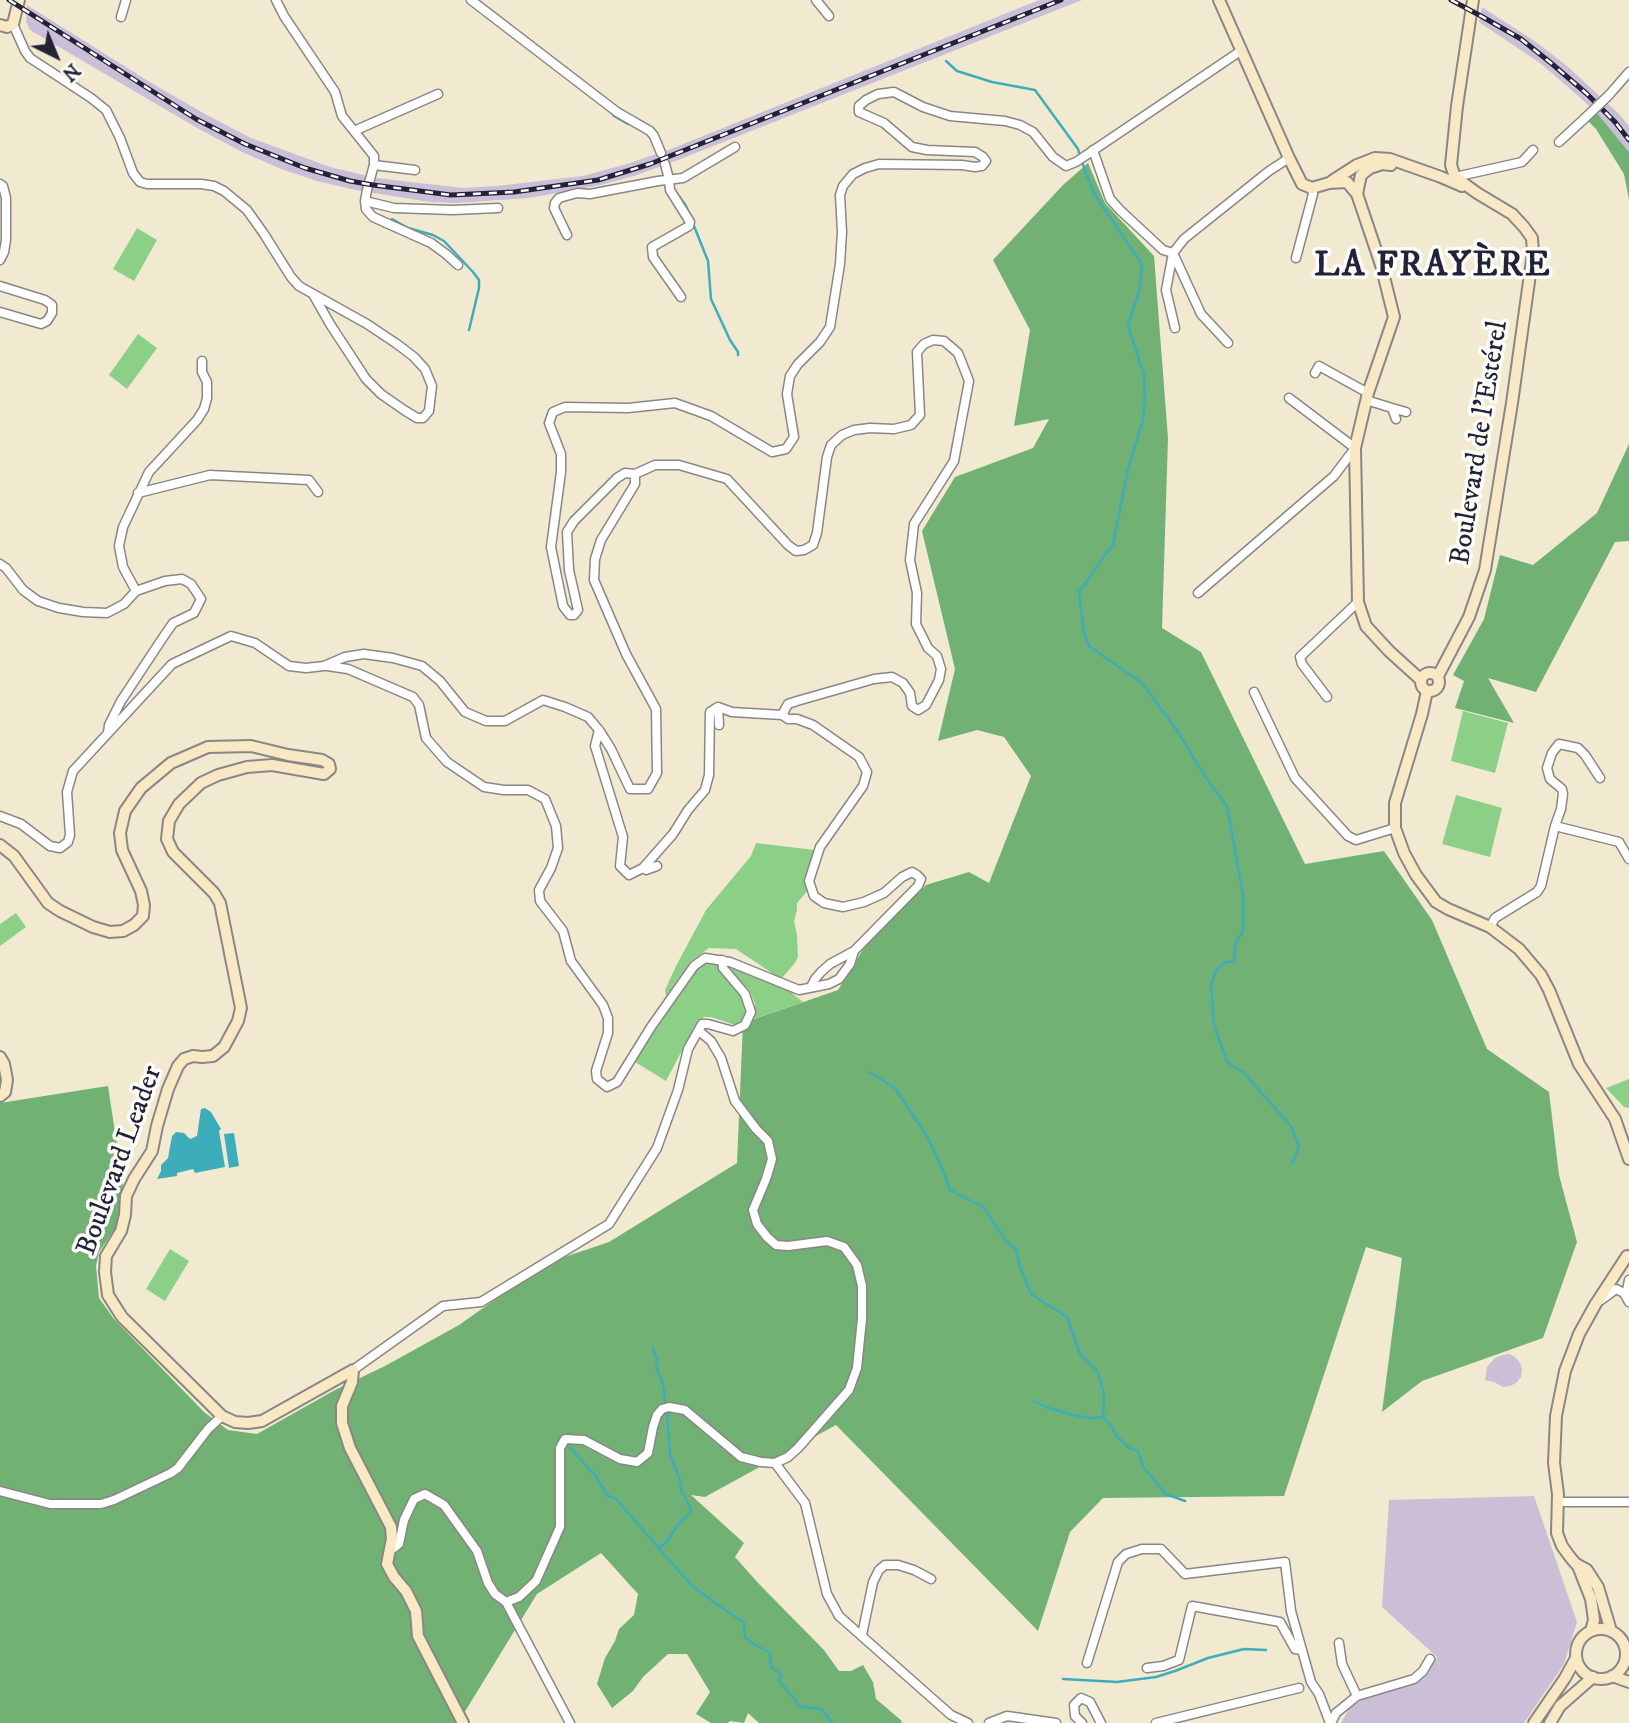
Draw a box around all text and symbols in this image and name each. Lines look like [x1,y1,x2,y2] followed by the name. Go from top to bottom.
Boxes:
[21,21,91,91] north arrow
[57,58,84,85] text: N
[1316,247,1550,289] district label: LA FRAYÈRE
[1445,319,1517,567] street label: Boulevard de l'Estérel
[71,1062,171,1260] street label: Boulevard Leader

